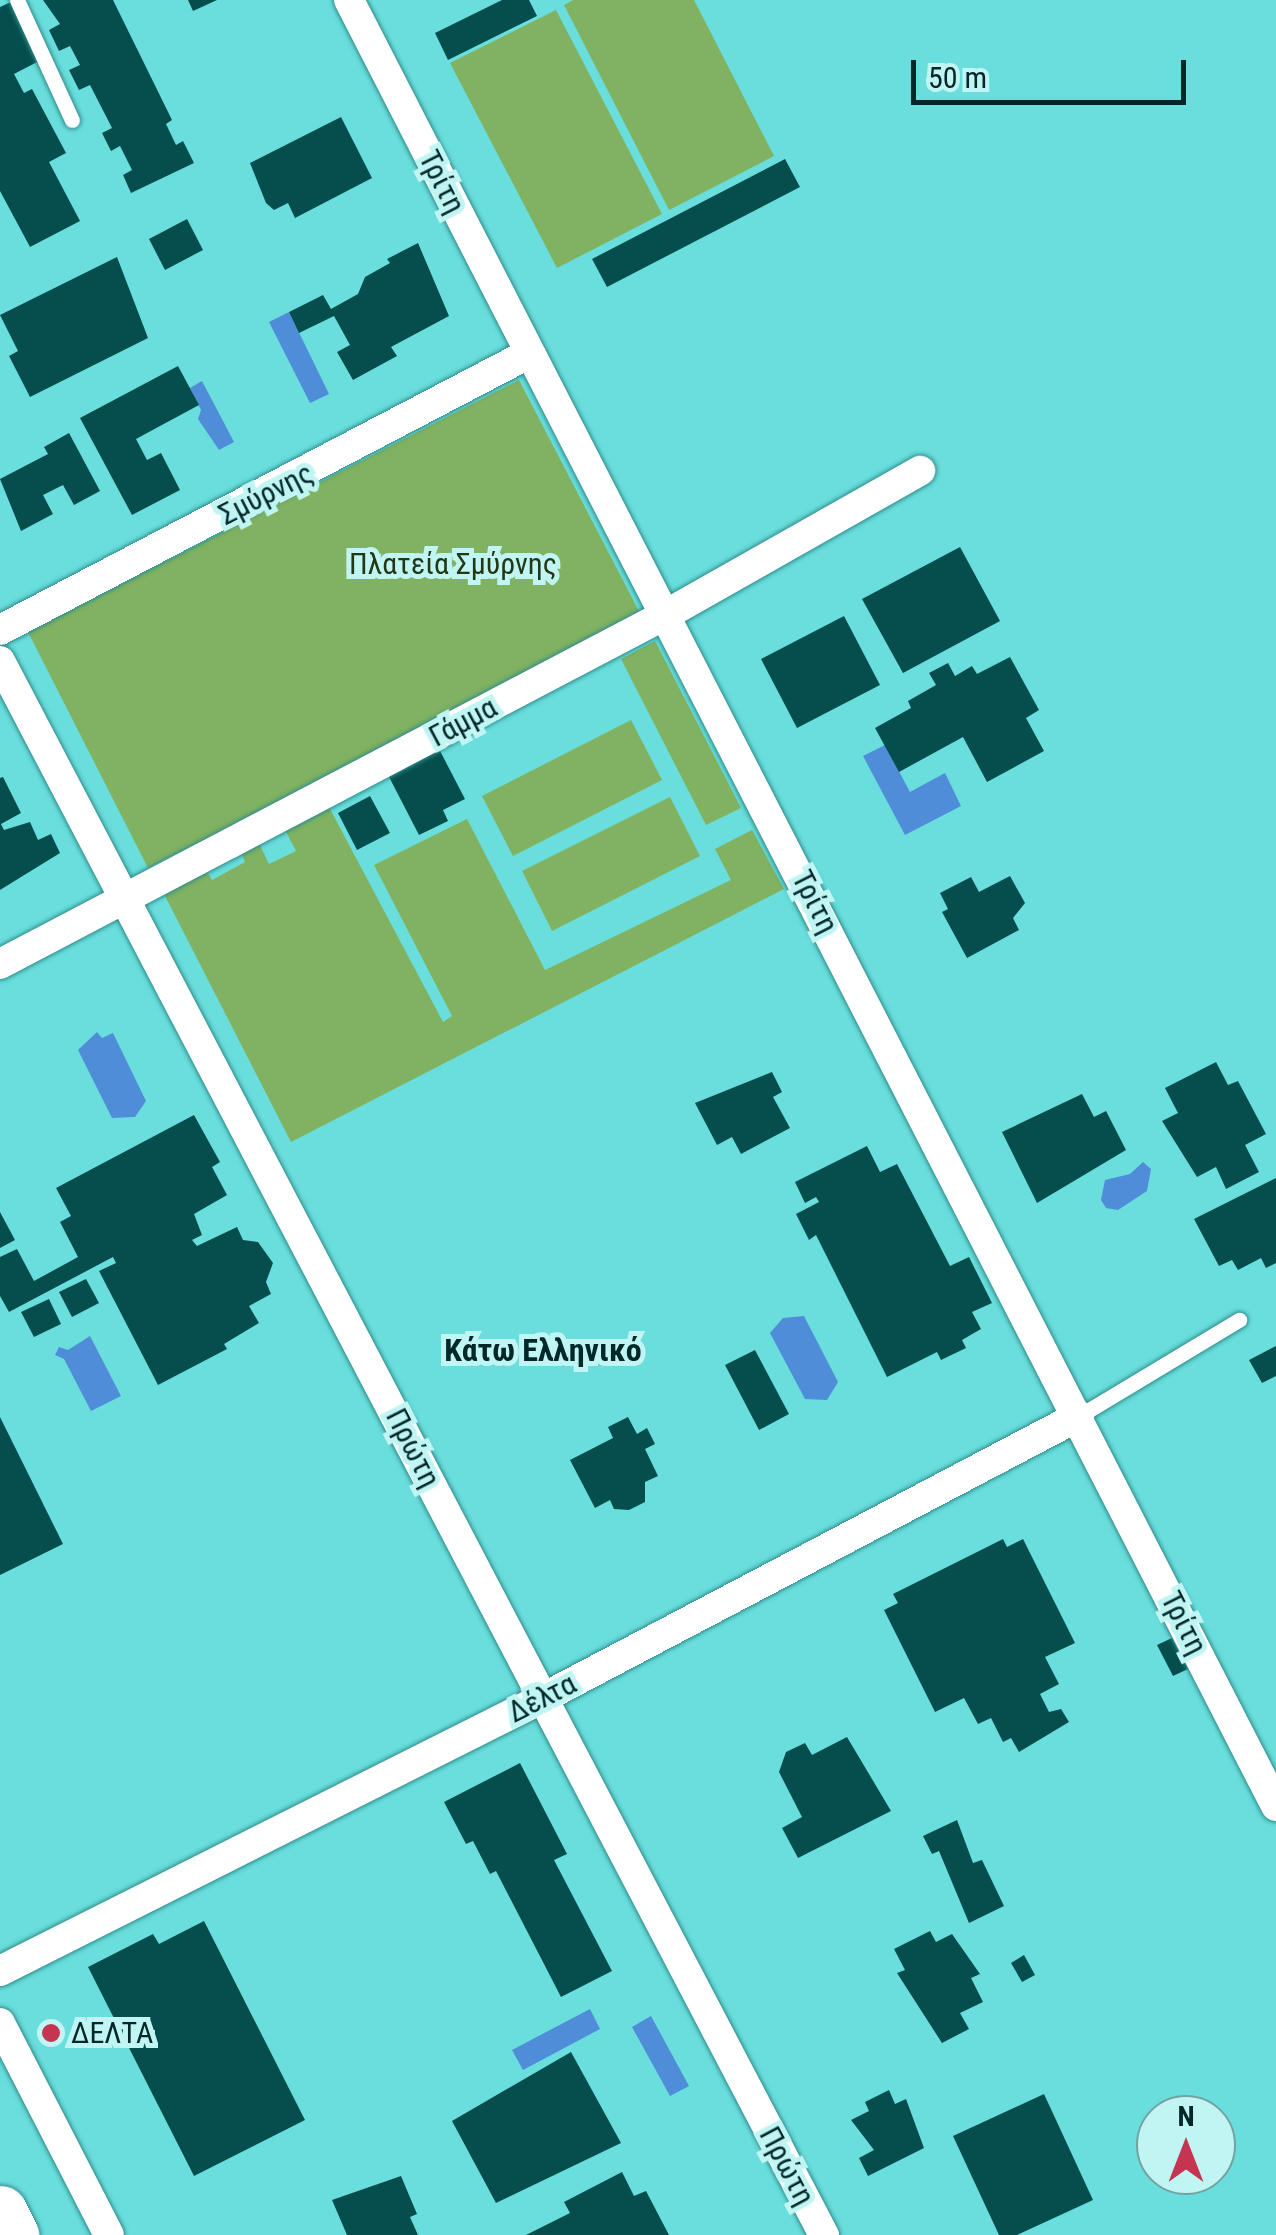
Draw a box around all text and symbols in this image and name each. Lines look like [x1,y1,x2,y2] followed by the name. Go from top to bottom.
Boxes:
[916,40,1191,102] scale bar
[928,60,987,95] text: 50 m
[411,144,473,220] street label: Τρίτη
[213,455,319,533] street label: Σμύρνης
[349,546,557,582] park label: Πλατεία Σμύρνης
[423,689,503,755] street label: Γάμμα
[784,864,846,940] street label: Τρίτη
[444,1331,642,1369] district label: Κάτω Ελληνικό
[378,1403,448,1493] street label: Πρώτη
[1153,1585,1215,1661] street label: Τρίτη
[502,1666,582,1730] street label: Δέλτα
[71,2015,153,2051] place label: ΔΕΛΤΑ
[40,2022,62,2044] marker: ΔΕΛΤΑ
[1136,2095,1236,2195] north arrow
[1177,2100,1195,2133] text: N
[751,2121,823,2211] street label: Πρώτη

